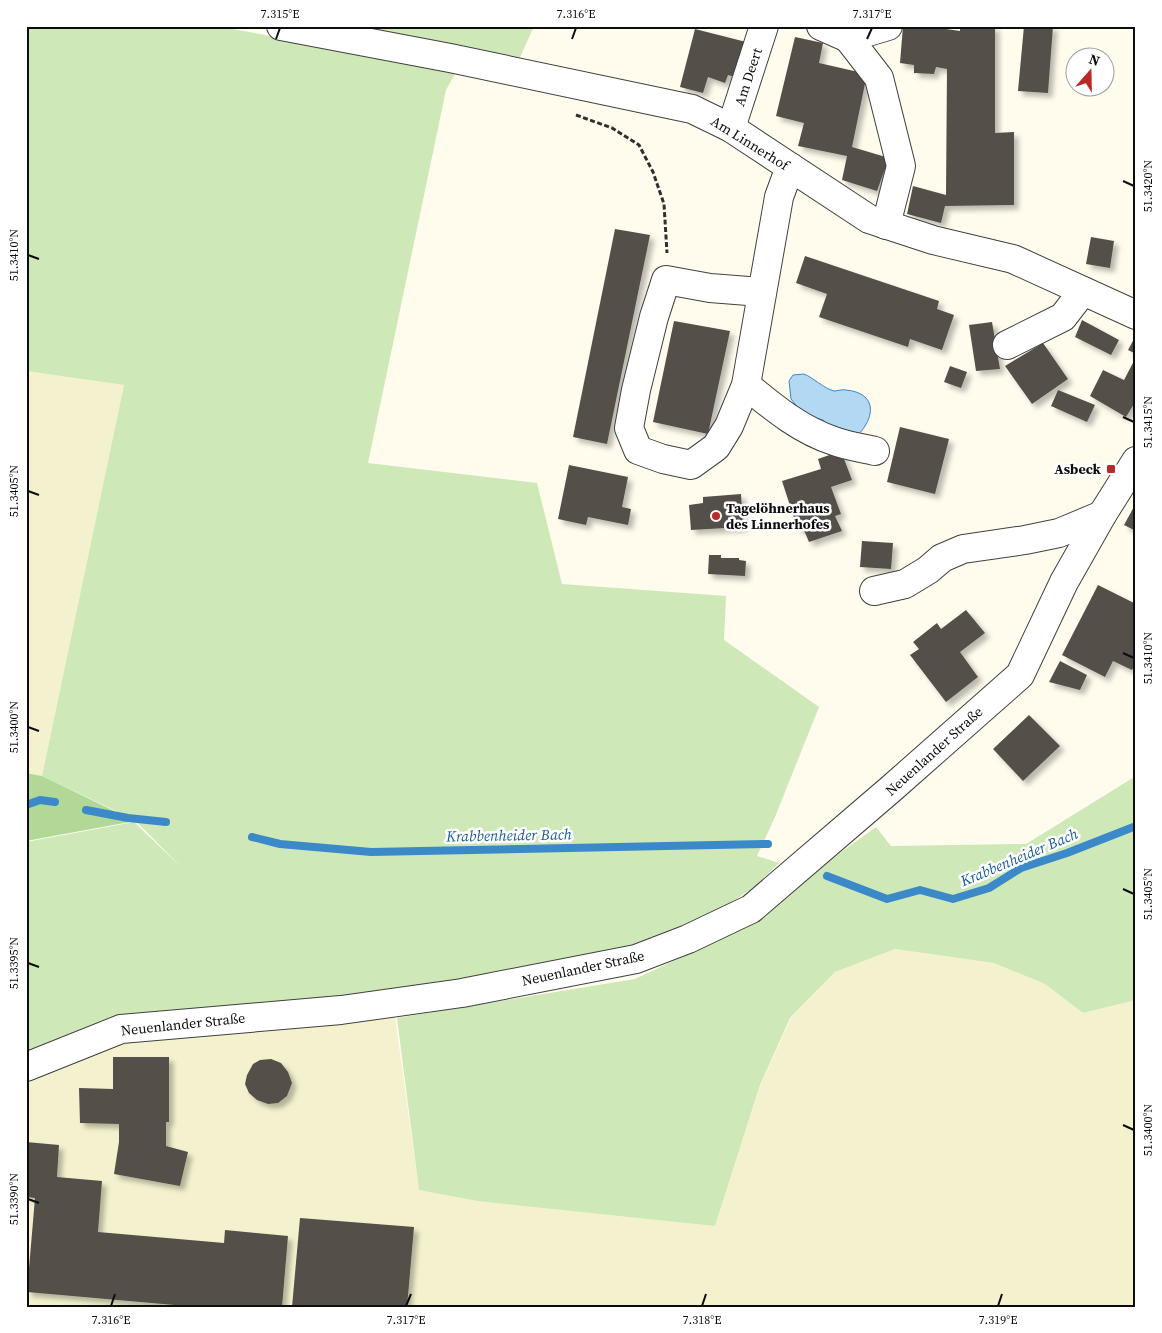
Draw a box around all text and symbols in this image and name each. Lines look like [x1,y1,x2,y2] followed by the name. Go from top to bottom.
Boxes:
[261,6,299,22] text: 7.315°E
[557,6,595,22] text: 7.316°E
[853,6,891,22] text: 7.317°E
[729,45,767,109] street label: Am Deert
[1064,48,1114,98] north arrow
[1086,49,1103,71] text: N
[707,111,794,176] street label: Am Linnerhof
[1140,160,1156,212] text: 51.3420°N
[6,229,22,281] text: 51.3410°N
[1140,396,1156,448] text: 51.3415°N
[1054,459,1102,479] place label: Asbeck
[1105,463,1117,475] marker: Asbeck
[6,465,22,517] text: 51.3405°N
[726,498,830,534] place label: Tagelöhnerhaus des Linnerhofes
[710,510,722,522] marker: Tagelöhnerhaus des Linnerhofes
[1140,632,1156,684] text: 51.3410°N
[6,701,22,753] text: 51.3400°N
[881,702,987,800] street label: Neuenlander Straße
[445,823,572,847] water label: Krabbenheider Bach
[956,823,1081,892] water label: Krabbenheider Bach
[1140,868,1156,920] text: 51.3405°N
[6,937,22,989] text: 51.3395°N
[520,945,646,991] street label: Neuenlander Straße
[120,1008,246,1040] street label: Neuenlander Straße
[1140,1104,1156,1156] text: 51.3400°N
[6,1173,22,1225] text: 51.3390°N
[92,1312,130,1328] text: 7.316°E
[387,1312,425,1328] text: 7.317°E
[683,1312,721,1328] text: 7.318°E
[979,1312,1017,1328] text: 7.319°E

